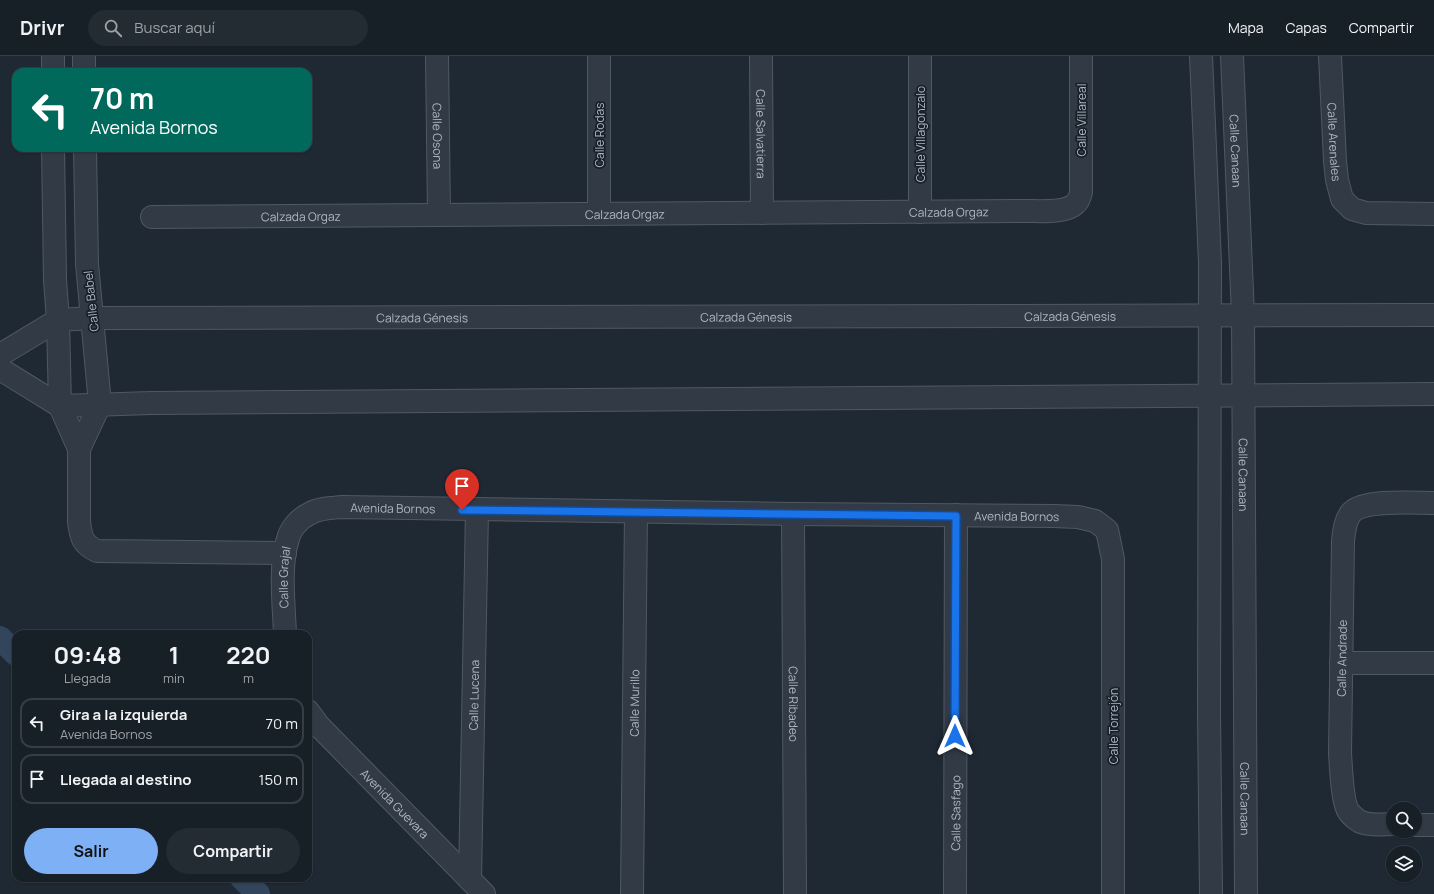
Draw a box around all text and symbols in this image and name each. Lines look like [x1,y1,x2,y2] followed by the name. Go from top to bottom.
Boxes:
[88,10,368,46] search box
[20,15,64,41] text: Drivr
[102,17,124,39] icon: search
[134,17,215,38] text: Buscar aquí
[1228,18,1264,37] text: Mapa
[1286,18,1327,37] text: Capas
[1349,18,1414,37] text: Compartir
[90,79,154,117] text: 70 m
[24,84,76,136] icon: left
[1073,84,1090,156] street label: Calle Villareal
[912,86,929,182] street label: Calle Villagonzalo
[753,89,770,179] street label: Calle Salvatierra
[591,102,608,168] street label: Calle Rodas
[1324,102,1346,182] street label: Calle Arenales
[429,103,447,169] street label: Calle Osona
[1226,114,1246,188] street label: Calle Canaan
[90,115,218,139] text: Avenida Bornos
[909,203,989,220] street label: Calzada Orgaz
[585,205,665,223] street label: Calzada Orgaz
[261,207,341,225] street label: Calzada Orgaz
[79,270,103,332] street label: Calle Babel
[1024,307,1116,324] street label: Calzada Génesis
[700,308,792,325] street label: Calzada Génesis
[376,309,468,326] street label: Calzada Génesis
[1235,438,1253,511] street label: Calle Canaan
[445,469,479,510] pin
[451,475,473,497] icon: arrive
[350,499,436,517] street label: Avenida Bornos
[974,507,1060,525] street label: Avenida Bornos
[274,544,294,609] street label: Calle Grajal
[1332,620,1350,697] street label: Calle Andrade
[53,638,122,671] text: 09:48
[169,638,179,671] text: 1
[226,638,271,671] text: 220
[464,660,483,731] street label: Calle Lucena
[785,666,803,742] street label: Calle Ribadeo
[64,669,111,687] text: Llegada
[163,669,185,687] text: min
[243,669,254,687] text: m
[625,669,643,737] street label: Calle Murillo
[1105,688,1122,764] street label: Calle Torrejón
[60,704,187,725] text: Gira a la izquierda
[26,712,48,734] icon: left
[266,713,298,734] text: 70 m
[934,715,976,757] position arrow
[60,725,152,743] text: Avenida Bornos
[1237,762,1254,835] street label: Calle Canaan
[357,765,433,842] street label: Avenida Guevara
[26,768,48,790] icon: arrive
[60,769,192,790] text: Llegada al destino
[259,769,298,790] text: 150 m
[947,775,964,851] street label: Calle Sasfago
[1386,802,1422,882] map controls
[1386,802,1422,838] button: search
[24,828,158,874] button: Salir
[166,828,300,874] button: Compartir
[1386,846,1422,882] button: layers

